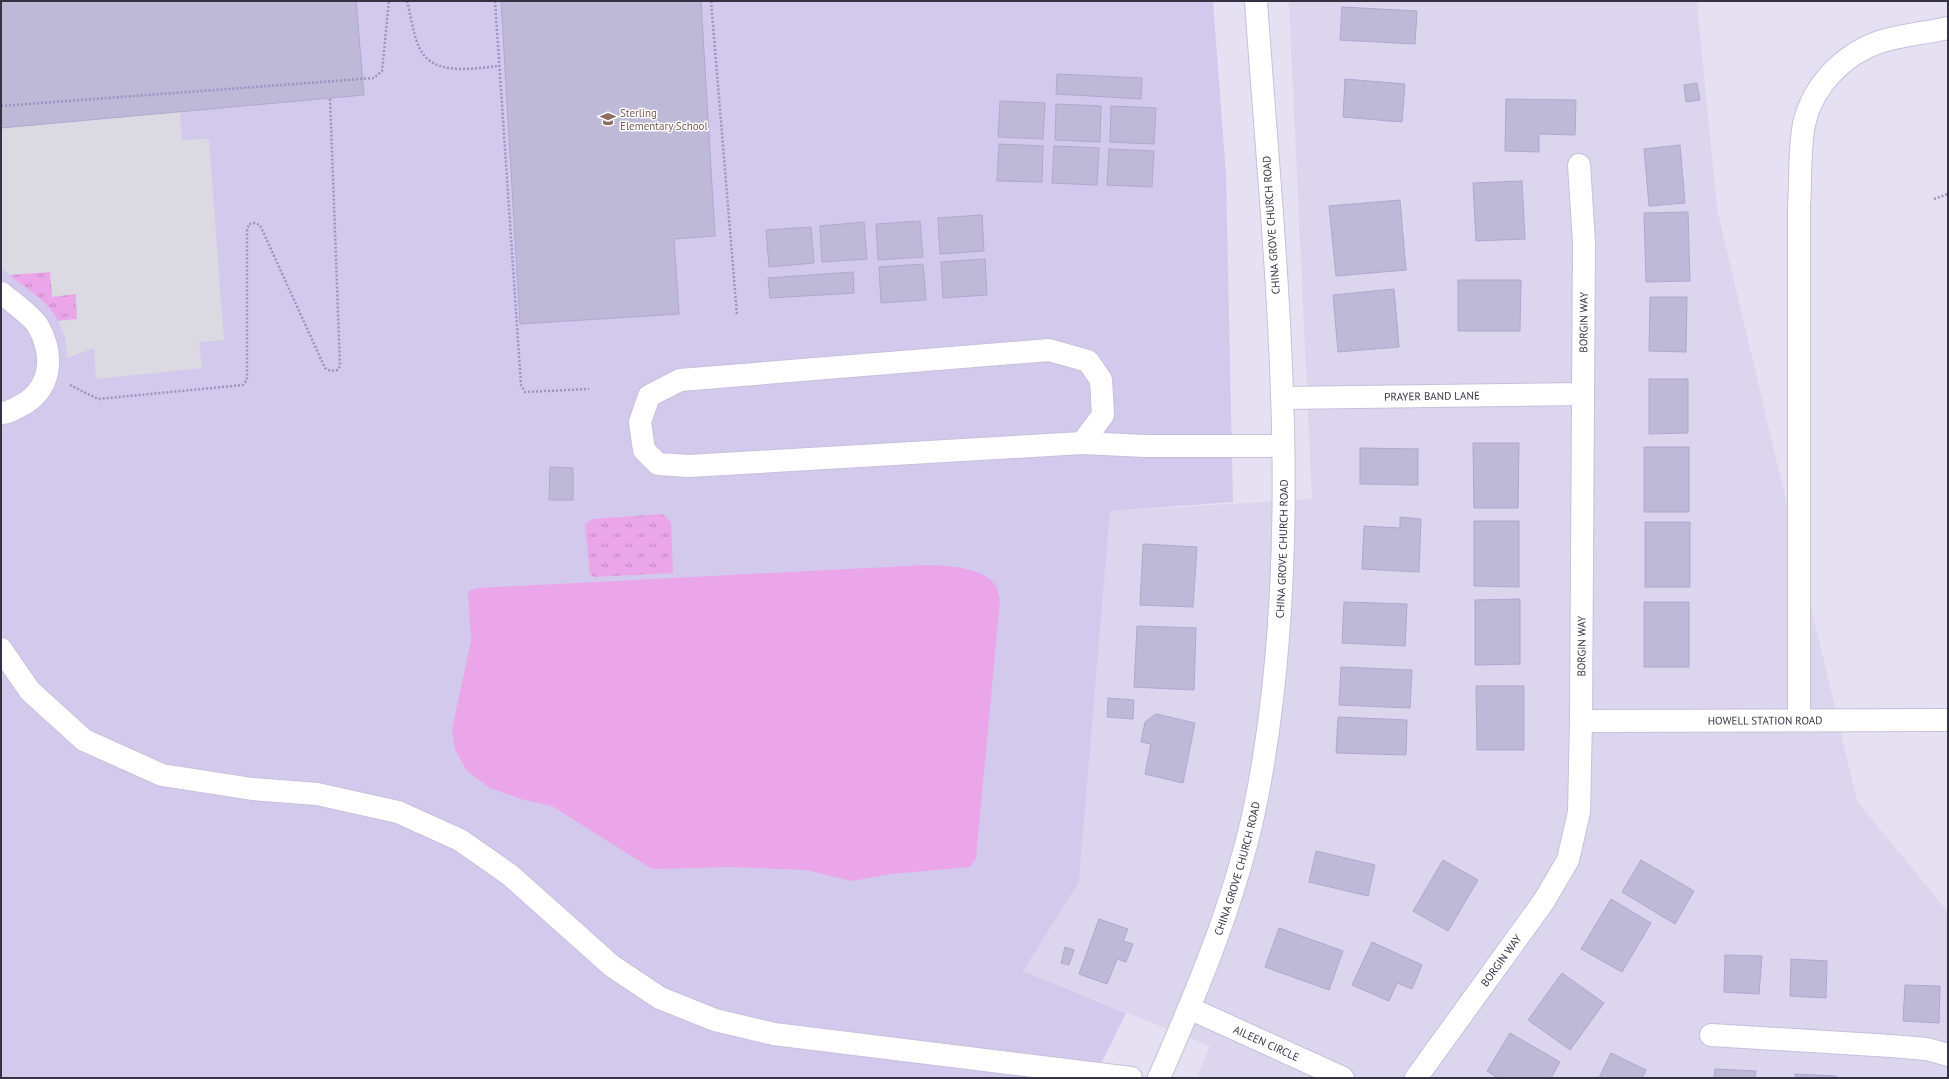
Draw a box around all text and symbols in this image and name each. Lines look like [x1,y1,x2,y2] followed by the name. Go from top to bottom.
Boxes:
[620,106,708,133] place label: Sterling Elementary School
[599,110,617,128] school or university icon: Sterling Elementary School
[1259,155,1283,295] street label: CHINA GROVE CHURCH ROAD
[1576,291,1591,353] street label: BORGIN WAY
[1384,388,1480,404] street label: PRAYER BAND LANE
[1273,479,1291,619] street label: CHINA GROVE CHURCH ROAD
[1574,615,1589,677] street label: BORGIN WAY
[1708,713,1822,728] street label: HOWELL STATION ROAD
[1211,800,1263,937] street label: CHINA GROVE CHURCH ROAD
[1477,931,1525,989] street label: BORGIN WAY
[1231,1022,1302,1064] street label: AILEEN CIRCLE

